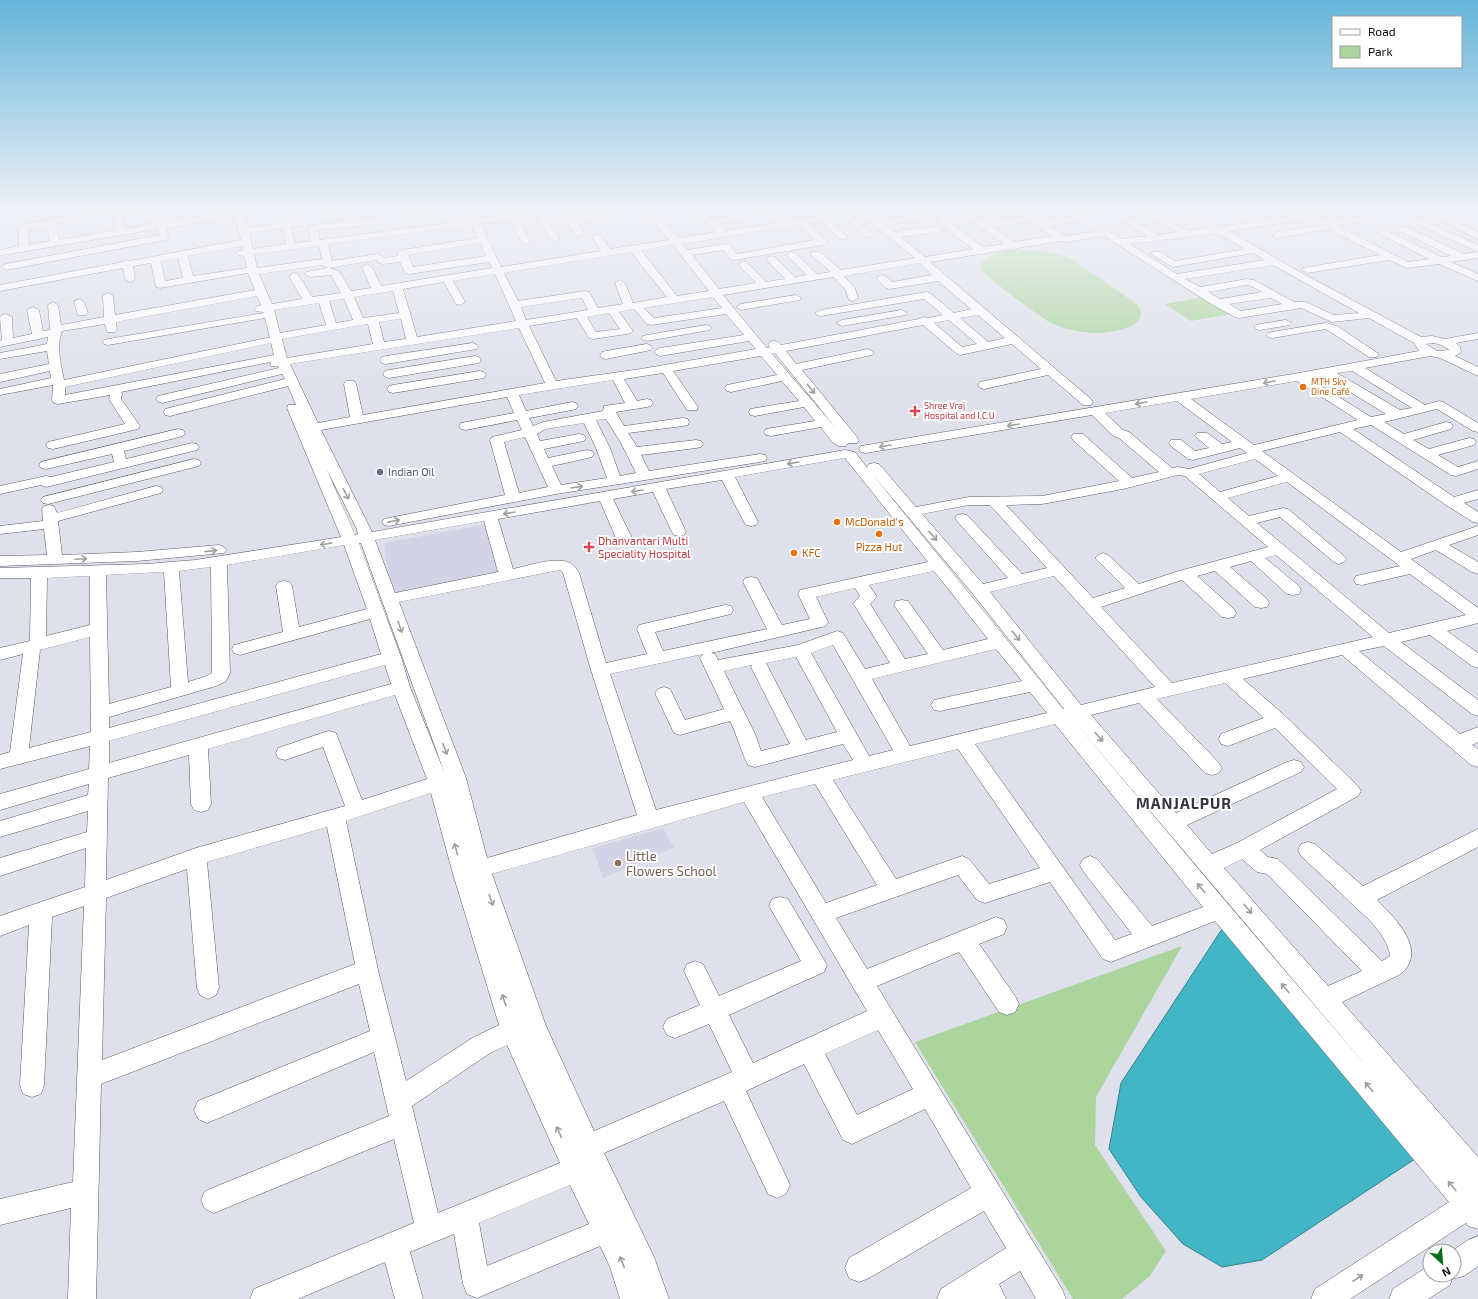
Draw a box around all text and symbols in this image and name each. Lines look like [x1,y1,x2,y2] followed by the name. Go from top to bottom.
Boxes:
[1332,16,1462,68] legend
[1368,24,1396,38] text: Road
[1368,44,1393,58] text: Park
[1311,376,1350,397] place label: MTH Sky Dine Café
[1263,378,1276,386] one-way arrow
[1298,382,1308,392] marker: MTH Sky Dine Café
[807,384,816,395] one-way arrow
[924,400,995,421] place label: Shree Vraj Hospital and I.C.U
[1135,400,1148,408] one-way arrow
[909,405,921,417] marker: Shree Vraj Hospital and I.C.U
[1007,421,1020,429] one-way arrow
[879,442,892,450] one-way arrow
[787,460,800,468] one-way arrow
[388,465,435,478] place label: Indian Oil
[375,467,385,477] marker: Indian Oil
[570,483,583,491] one-way arrow
[631,487,644,495] one-way arrow
[343,488,350,500] one-way arrow
[503,509,516,517] one-way arrow
[845,515,904,528] place label: McDonald's
[387,516,400,524] one-way arrow
[832,517,842,527] marker: McDonald's
[874,529,884,539] marker: Pizza Hut
[928,531,937,541] one-way arrow
[598,534,691,560] place label: Dhanvantari Multi Speciality Hospital
[320,540,333,548] one-way arrow
[856,540,902,553] place label: Pizza Hut
[583,541,595,553] marker: Dhanvantari Multi Speciality Hospital
[802,546,821,559] place label: KFC
[204,547,217,555] one-way arrow
[789,548,799,558] marker: KFC
[74,555,87,563] one-way arrow
[397,621,404,634] one-way arrow
[1012,631,1021,642] one-way arrow
[1094,731,1103,742] one-way arrow
[441,743,449,755] one-way arrow
[1136,794,1232,812] district label: MANJALPUR
[452,843,460,856] one-way arrow
[626,848,717,879] place label: Little Flowers School
[613,858,623,868] marker: Little Flowers School
[1197,883,1206,893] one-way arrow
[487,894,495,906] one-way arrow
[1243,904,1253,914] one-way arrow
[1280,982,1289,993] one-way arrow
[499,994,507,1006] one-way arrow
[1364,1082,1373,1092] one-way arrow
[555,1127,562,1139] one-way arrow
[1448,1181,1457,1192] one-way arrow
[1422,1243,1462,1283] north arrow
[617,1256,625,1268] one-way arrow
[1440,1265,1453,1280] text: N
[1352,1274,1363,1282] one-way arrow

